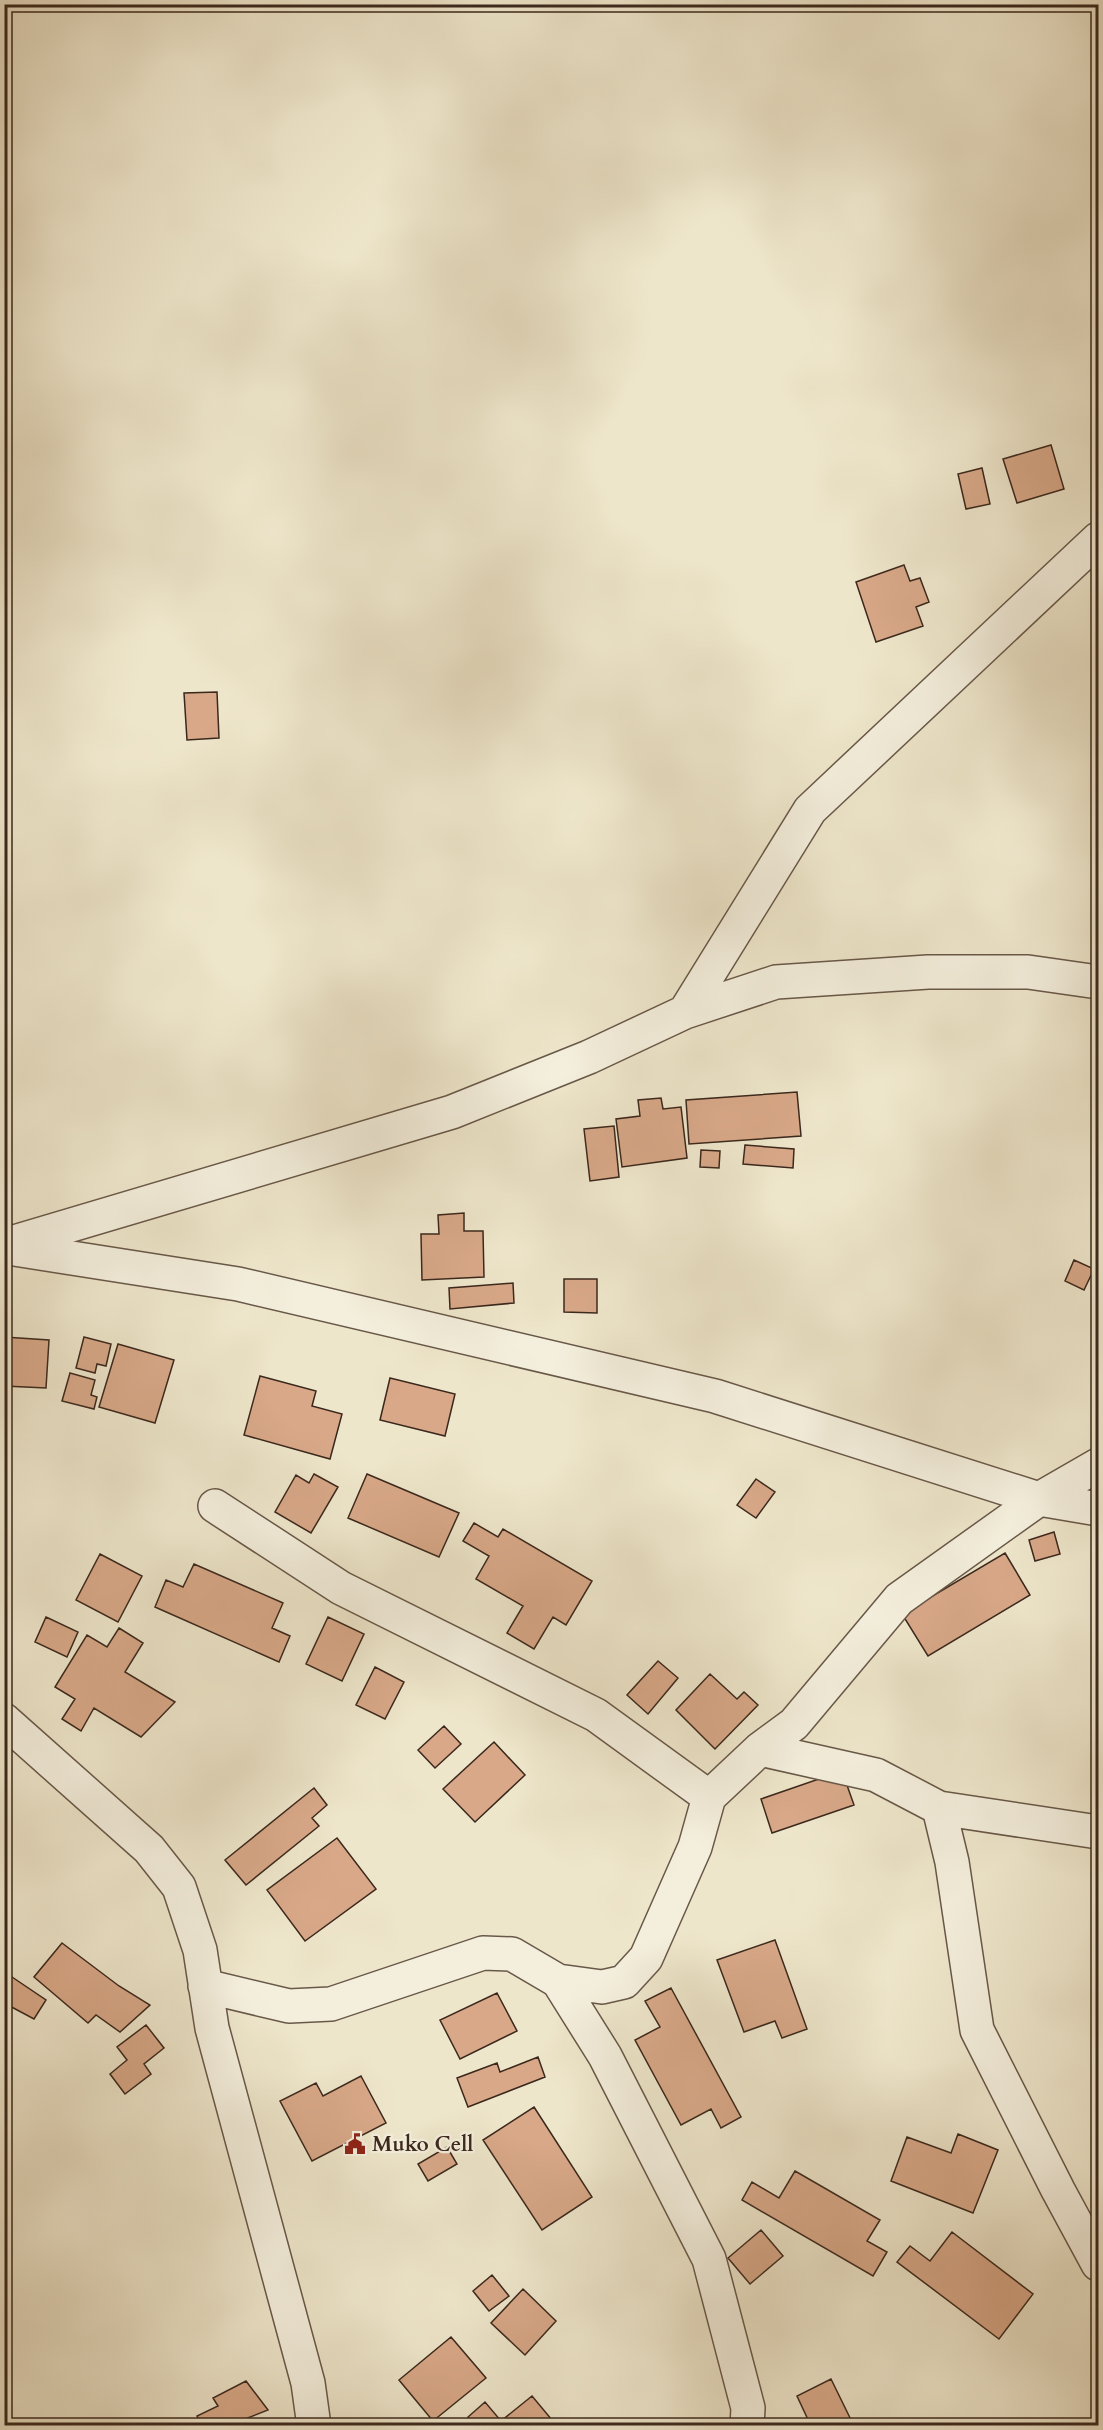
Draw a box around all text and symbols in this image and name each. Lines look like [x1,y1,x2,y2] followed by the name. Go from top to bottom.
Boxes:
[372,2130,473,2159] place label: Muko Cell
[343,2132,367,2156] public building icon: Muko Cell

